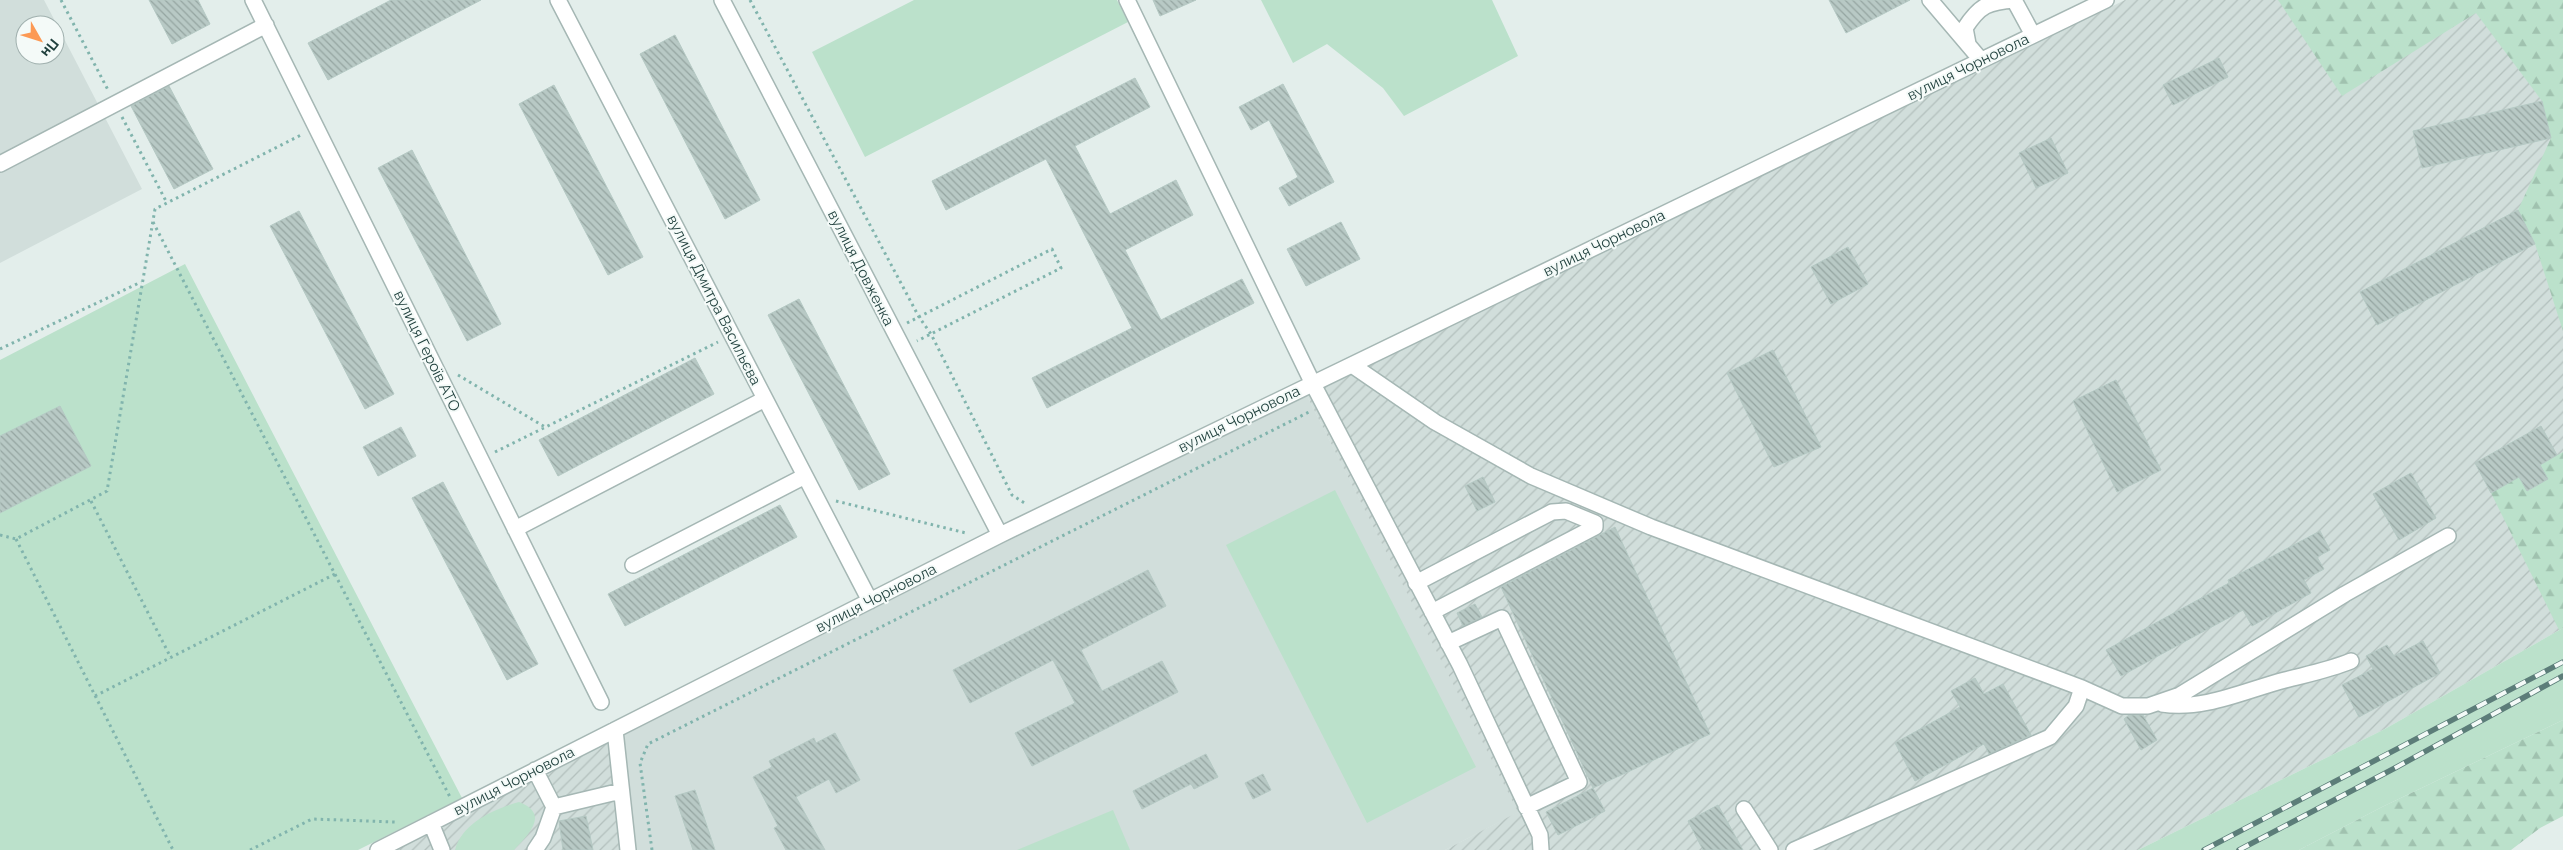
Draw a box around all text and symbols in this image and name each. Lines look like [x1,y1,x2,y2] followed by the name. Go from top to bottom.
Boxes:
[15,15,65,65] north arrow
[1904,30,2032,104] street label: вулиця Чорновола
[38,36,62,60] text: Пн
[1540,206,1668,280] street label: вулиця Чорновола
[824,207,898,329] street label: вулиця Довженка
[663,212,765,388] street label: вулиця Дмитра Васильєва
[390,288,464,414] street label: вулиця Героїв АТО
[1175,382,1303,456] street label: вулиця Чорновола
[813,560,939,636] street label: вулиця Чорновола
[451,743,577,819] street label: вулиця Чорновола

